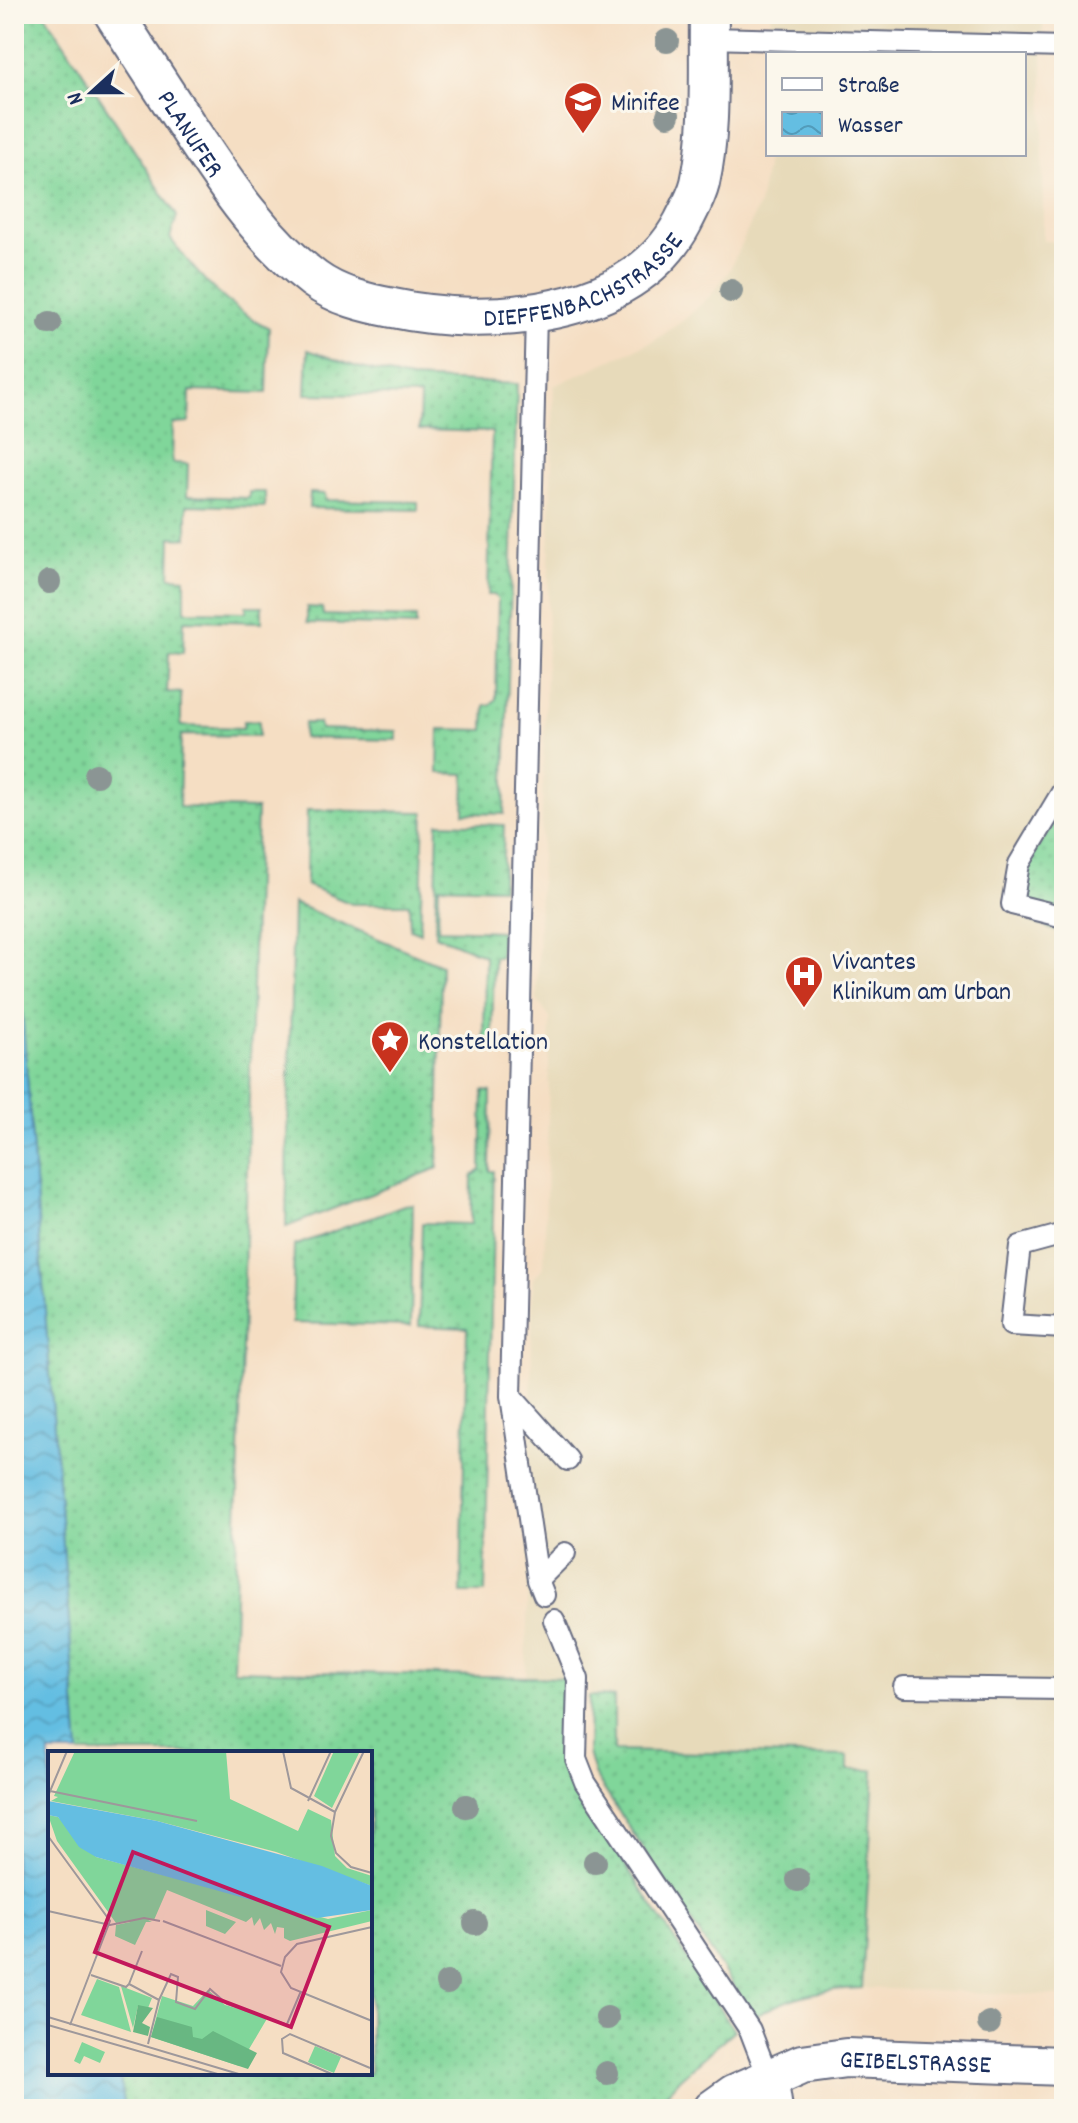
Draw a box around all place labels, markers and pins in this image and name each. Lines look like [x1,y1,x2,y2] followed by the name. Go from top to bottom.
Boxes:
[562,80,604,135] school or university icon: Minifee
[611,86,680,123] place label: Minifee
[832,945,1011,1012] place label: Vivantes Klinikum am Urban
[783,954,825,1009] hospital icon: Vivantes Klinikum am Urban
[369,1019,411,1074] place icon: Konstellation
[418,1025,548,1062] place label: Konstellation

